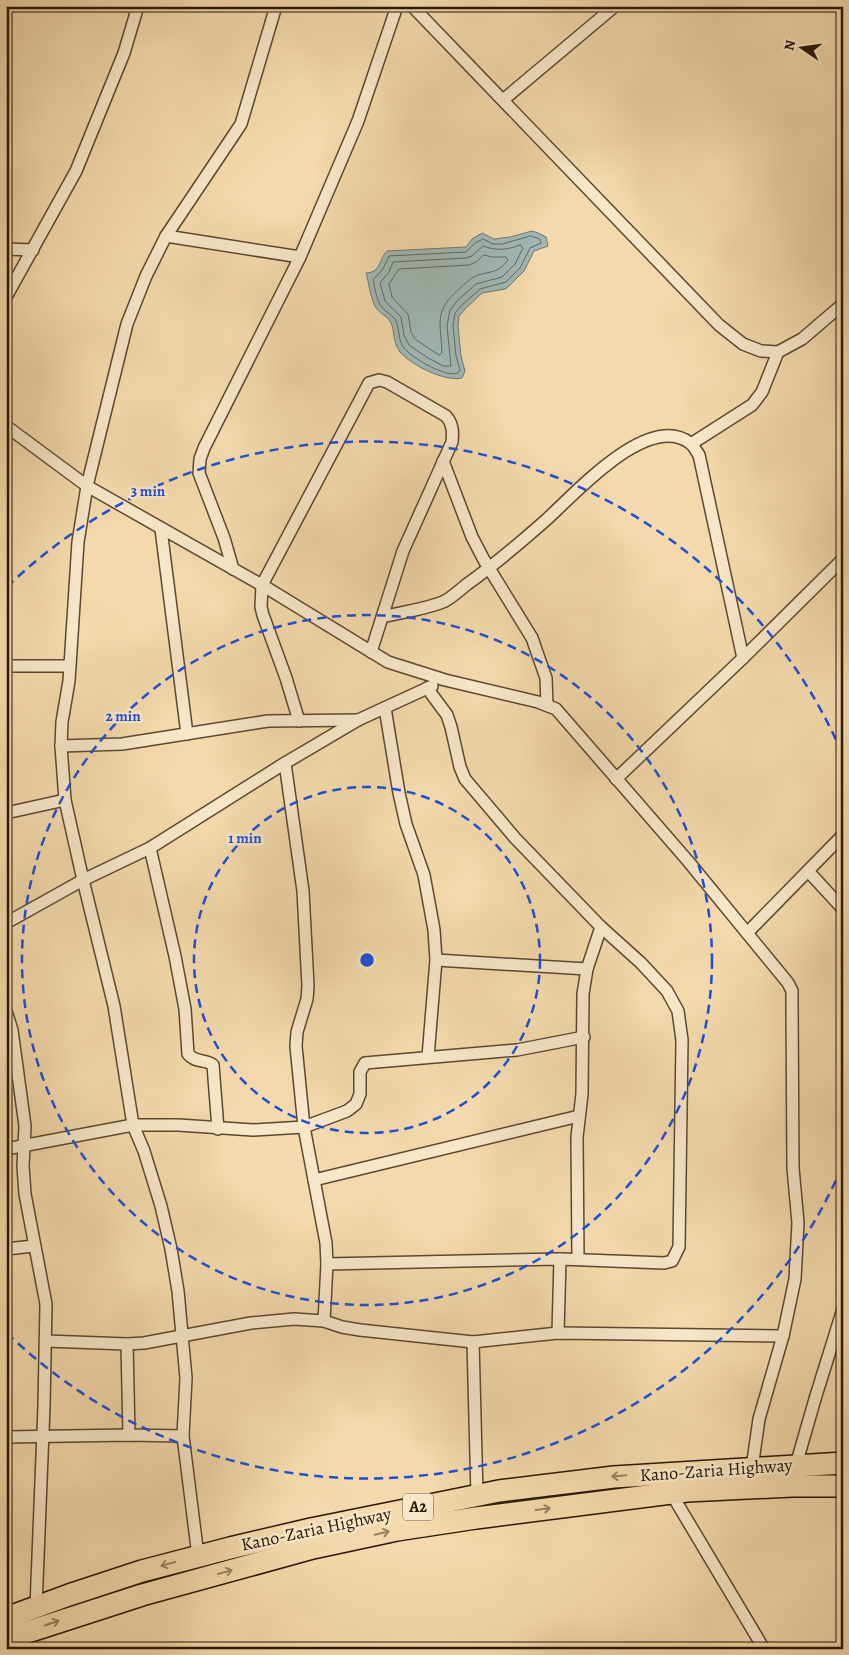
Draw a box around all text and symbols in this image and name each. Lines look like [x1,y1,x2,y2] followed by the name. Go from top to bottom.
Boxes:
[776,22,826,72] north arrow
[779,38,800,52] text: N
[131,481,166,501] text: 3 min
[105,706,141,726] text: 2 min
[228,828,262,848] text: 1 min
[358,951,376,969] centre of rings
[639,1453,794,1487] street label: Kano-Zaria Highway
[612,1472,628,1481] one-way arrow
[403,1494,433,1520] road number: A2
[239,1501,394,1557] street label: Kano-Zaria Highway
[535,1504,551,1514] one-way arrow
[374,1528,390,1537] one-way arrow
[161,1560,177,1569] one-way arrow
[216,1566,232,1576] one-way arrow
[44,1618,60,1628] one-way arrow

